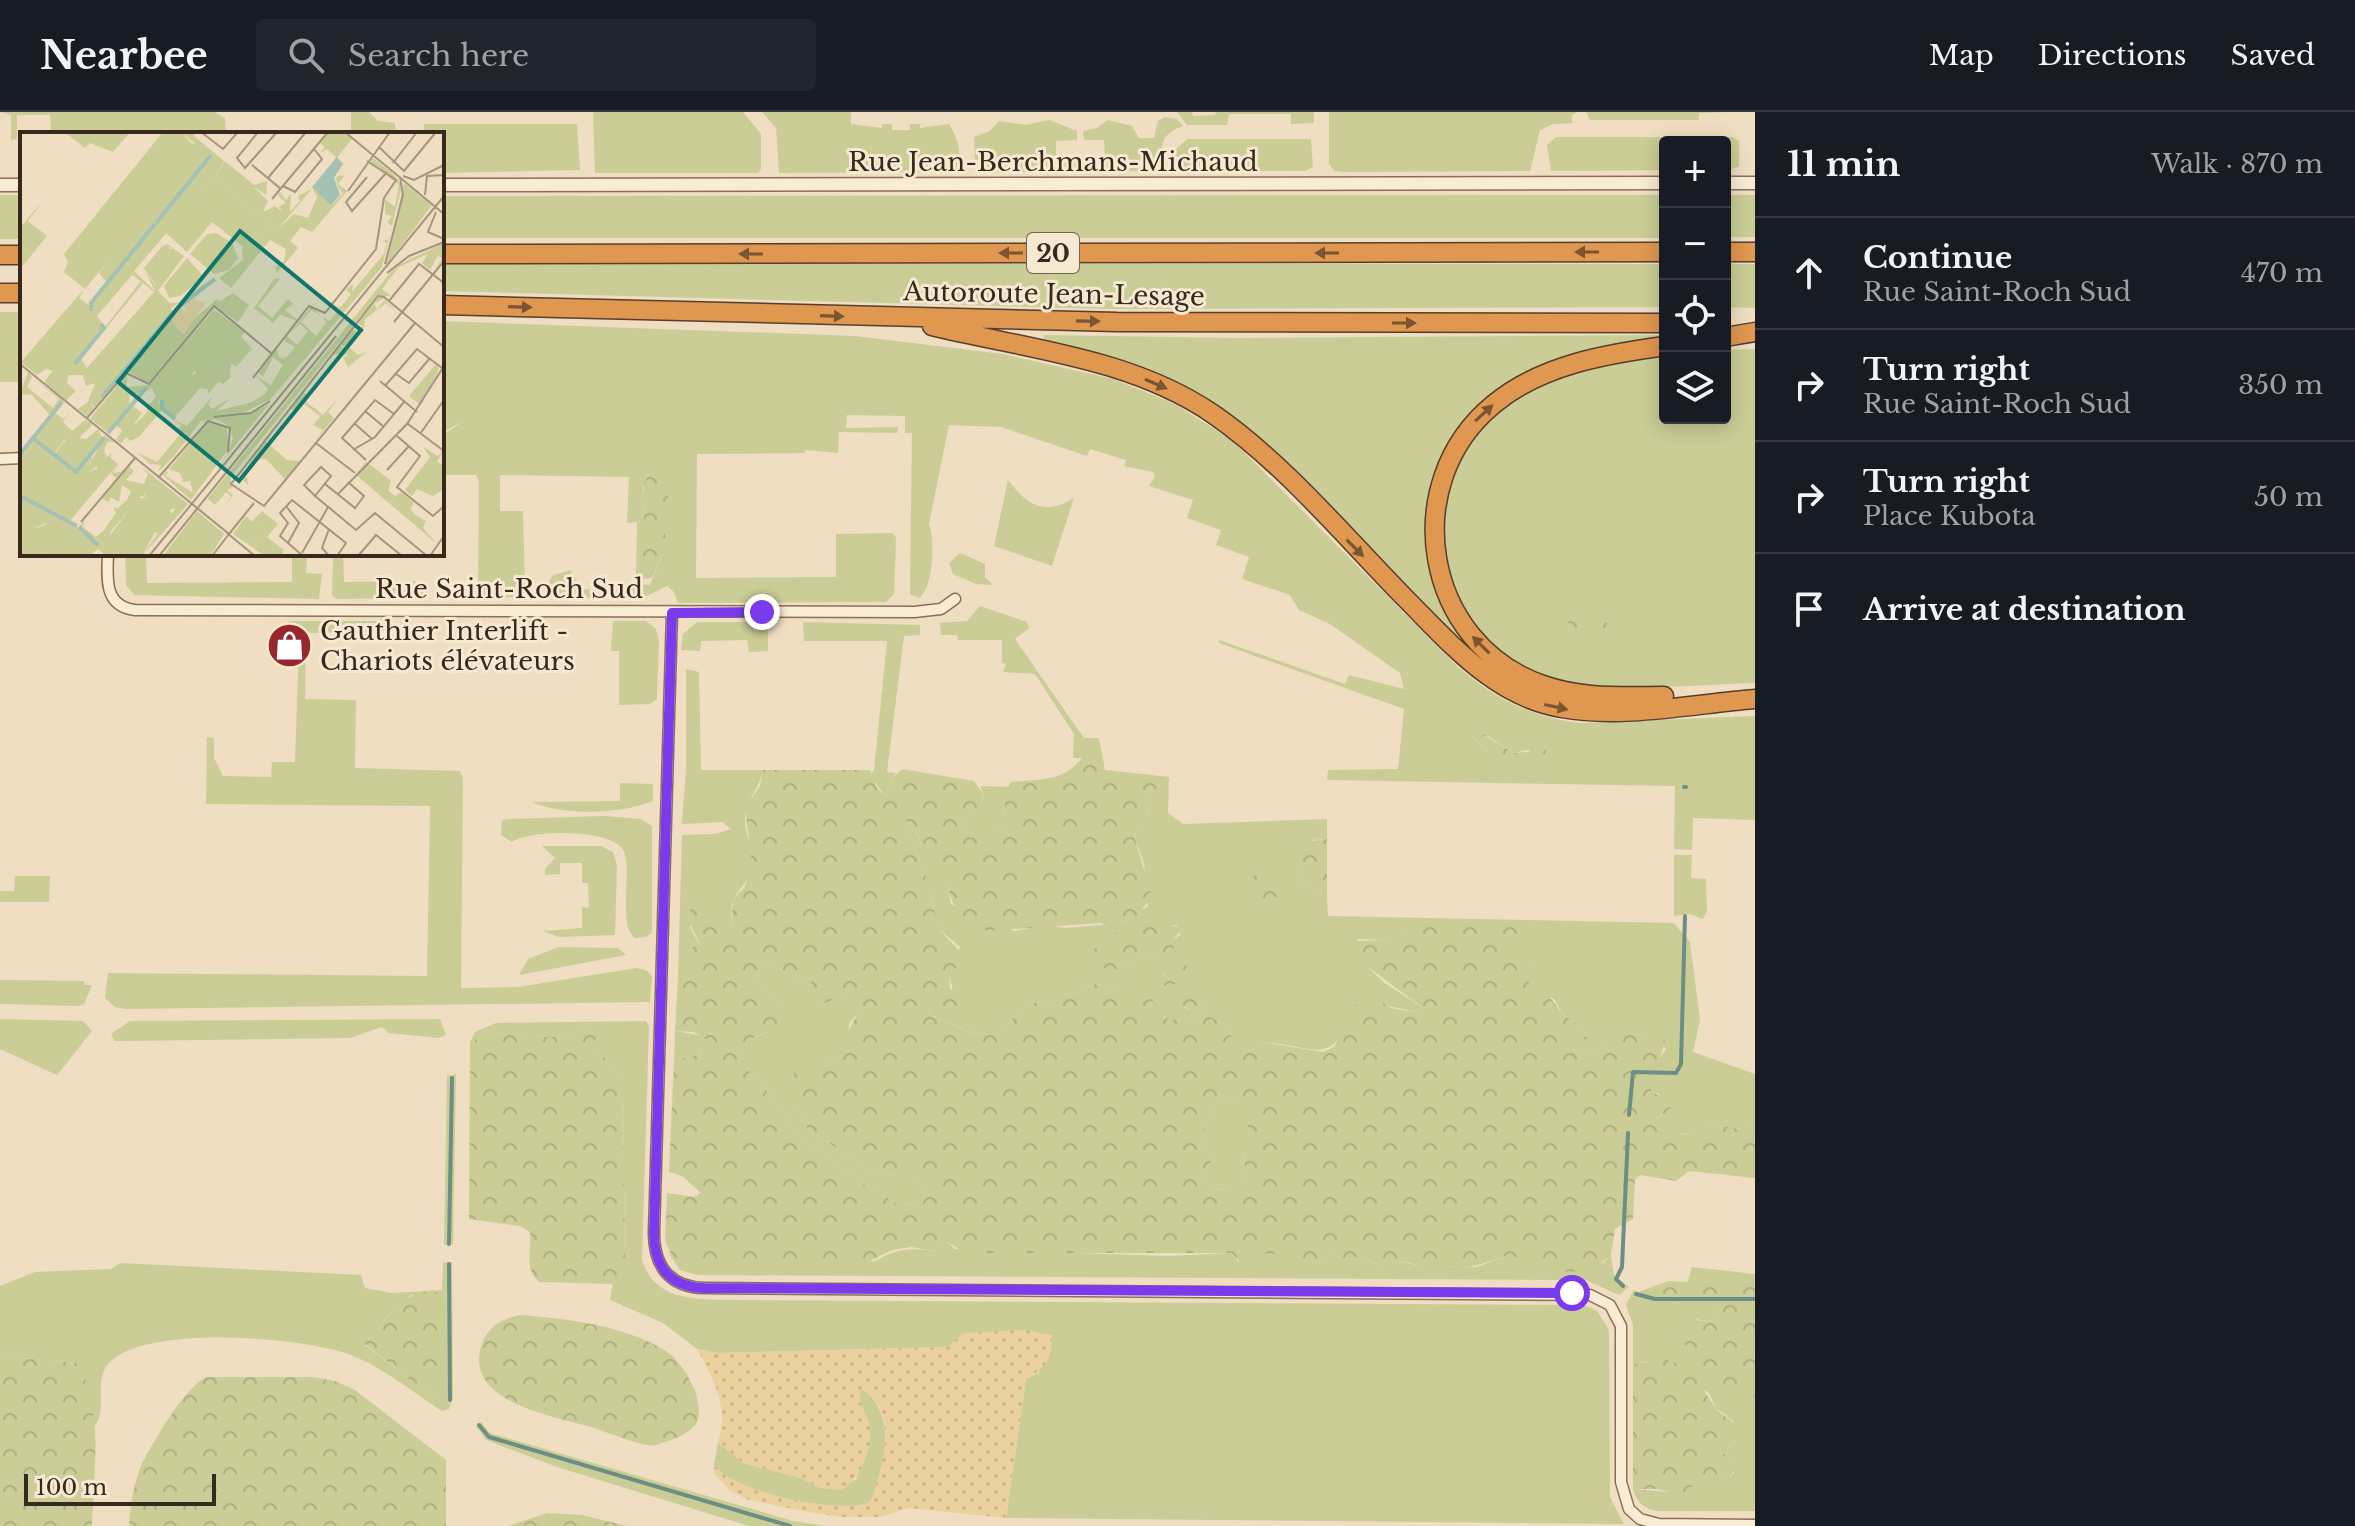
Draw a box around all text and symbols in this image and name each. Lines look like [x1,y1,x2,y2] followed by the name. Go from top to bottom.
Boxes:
[256,19,816,91] search box
[40,32,208,79] text: Nearbee
[284,33,328,77] icon: search
[348,37,529,74] text: Search here
[1929,38,1994,73] text: Map
[2038,38,2187,73] text: Directions
[2231,38,2315,73] text: Saved
[20,132,444,556] inset map
[1659,136,1731,424] map controls
[1659,136,1731,208] button: +
[1787,143,1900,185] text: 11 min
[848,146,1258,178] street label: Rue Jean-Berchmans-Michaud
[2151,148,2323,180] text: Walk · 870 m
[1659,208,1731,280] button: −
[1027,233,1079,273] road number: 20
[1863,239,2012,276] text: Continue
[1574,246,1599,258] one-way arrow
[998,247,1023,259] one-way arrow
[1314,247,1339,259] one-way arrow
[738,248,763,260] one-way arrow
[1787,251,1831,295] icon: ahead
[2241,257,2323,289] text: 470 m
[902,275,1205,313] street label: Autoroute Jean-Lesage
[1863,276,2131,308] text: Rue Saint-Roch Sud
[1659,280,1731,352] button: locate
[508,301,533,313] one-way arrow
[820,310,845,323] one-way arrow
[1076,315,1101,328] one-way arrow
[1392,317,1417,329] one-way arrow
[1863,351,2030,388] text: Turn right
[1659,352,1731,424] button: layers
[1787,363,1831,407] icon: right
[2238,369,2323,401] text: 350 m
[1144,377,1168,390] one-way arrow
[1863,388,2131,420] text: Rue Saint-Roch Sud
[1475,404,1494,422] one-way arrow
[1863,463,2030,500] text: Turn right
[1787,475,1831,519] icon: right
[2254,481,2323,513] text: 50 m
[1863,500,2036,532] text: Place Kubota
[1346,538,1364,557] one-way arrow
[375,573,643,605] street label: Rue Saint-Roch Sud
[1787,587,1831,631] icon: arrive
[1863,591,2186,628] text: Arrive at destination
[744,594,780,630] route end
[320,615,575,677] place label: Gauthier Interlift - Chariots élévateurs
[265,622,313,670] shop icon: Gauthier Interlift - Chariots élévateurs
[1472,636,1491,655] one-way arrow
[1544,701,1569,714] one-way arrow
[1554,1275,1590,1311] route start
[24,1470,216,1506] scale bar
[36,1474,107,1501] text: 100 m

